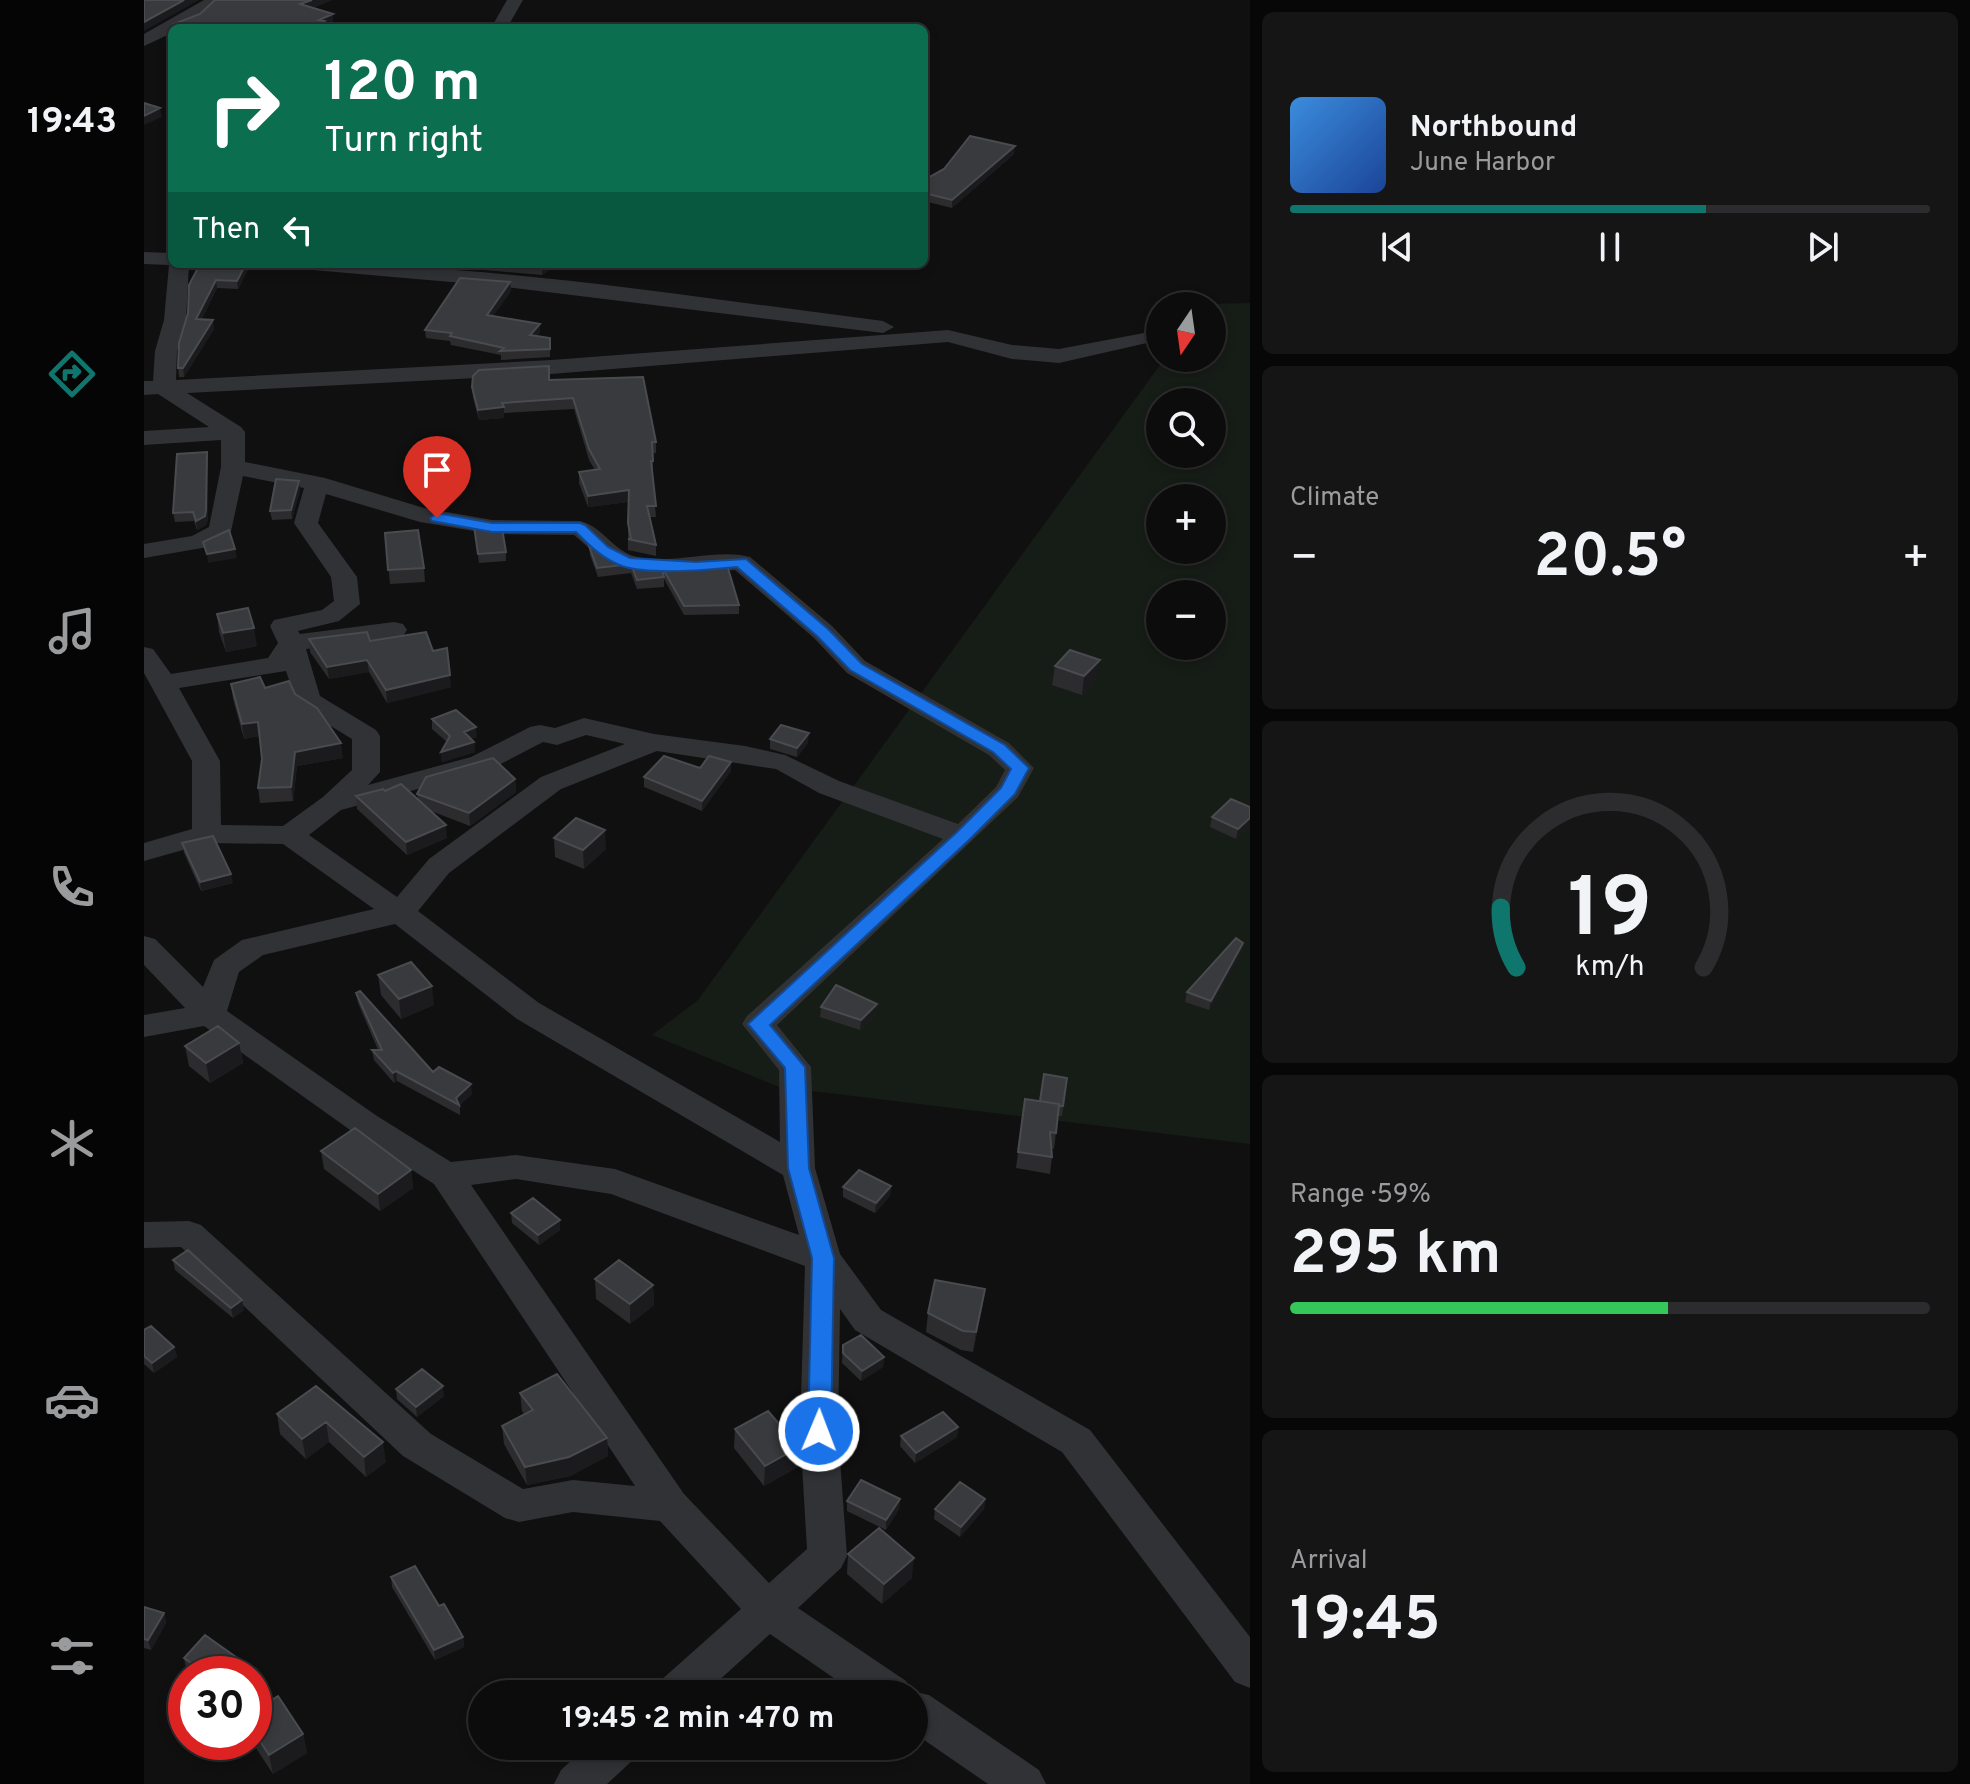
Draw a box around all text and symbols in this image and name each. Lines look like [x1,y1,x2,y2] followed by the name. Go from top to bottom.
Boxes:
[324,50,481,120] text: 120 m
[192,56,296,160] icon: right
[27,100,117,146] text: 19:43
[1410,110,1577,147] text: Northbound
[324,119,483,165] text: Turn right
[1410,147,1555,180] text: June Harbor
[276,208,320,252] icon: left
[192,212,260,249] text: Then
[1375,225,1419,269] icon: previous
[1588,225,1632,269] icon: pause
[1801,225,1845,269] icon: next
[1146,292,1226,372] north arrow
[1146,292,1226,660] map controls
[44,346,100,402] icon: directions
[1146,388,1226,468] button: search
[403,436,471,518] pin
[415,448,459,492] icon: arrive
[1290,482,1379,515] text: Climate
[1146,484,1226,564] button: +
[1534,522,1686,598] text: 20.5°
[1290,532,1318,588] text: −
[1902,532,1930,588] text: +
[1146,580,1226,660] button: −
[44,603,100,659] icon: music
[44,859,100,915] icon: phone
[1568,861,1652,966] text: 19
[1575,950,1645,986] text: km/h
[44,1115,100,1171] icon: climate
[1290,1179,1431,1212] text: Range · 59%
[1290,1219,1501,1295] text: 295 km
[44,1372,100,1428] icon: car
[777,1389,861,1473] position arrow
[1290,1545,1368,1578] text: Arrival
[1290,1585,1441,1661] text: 19:45
[44,1628,100,1684] icon: filters
[168,1656,272,1760] speed limit sign: 30
[562,1701,834,1738] text: 19:45 · 2 min · 470 m

